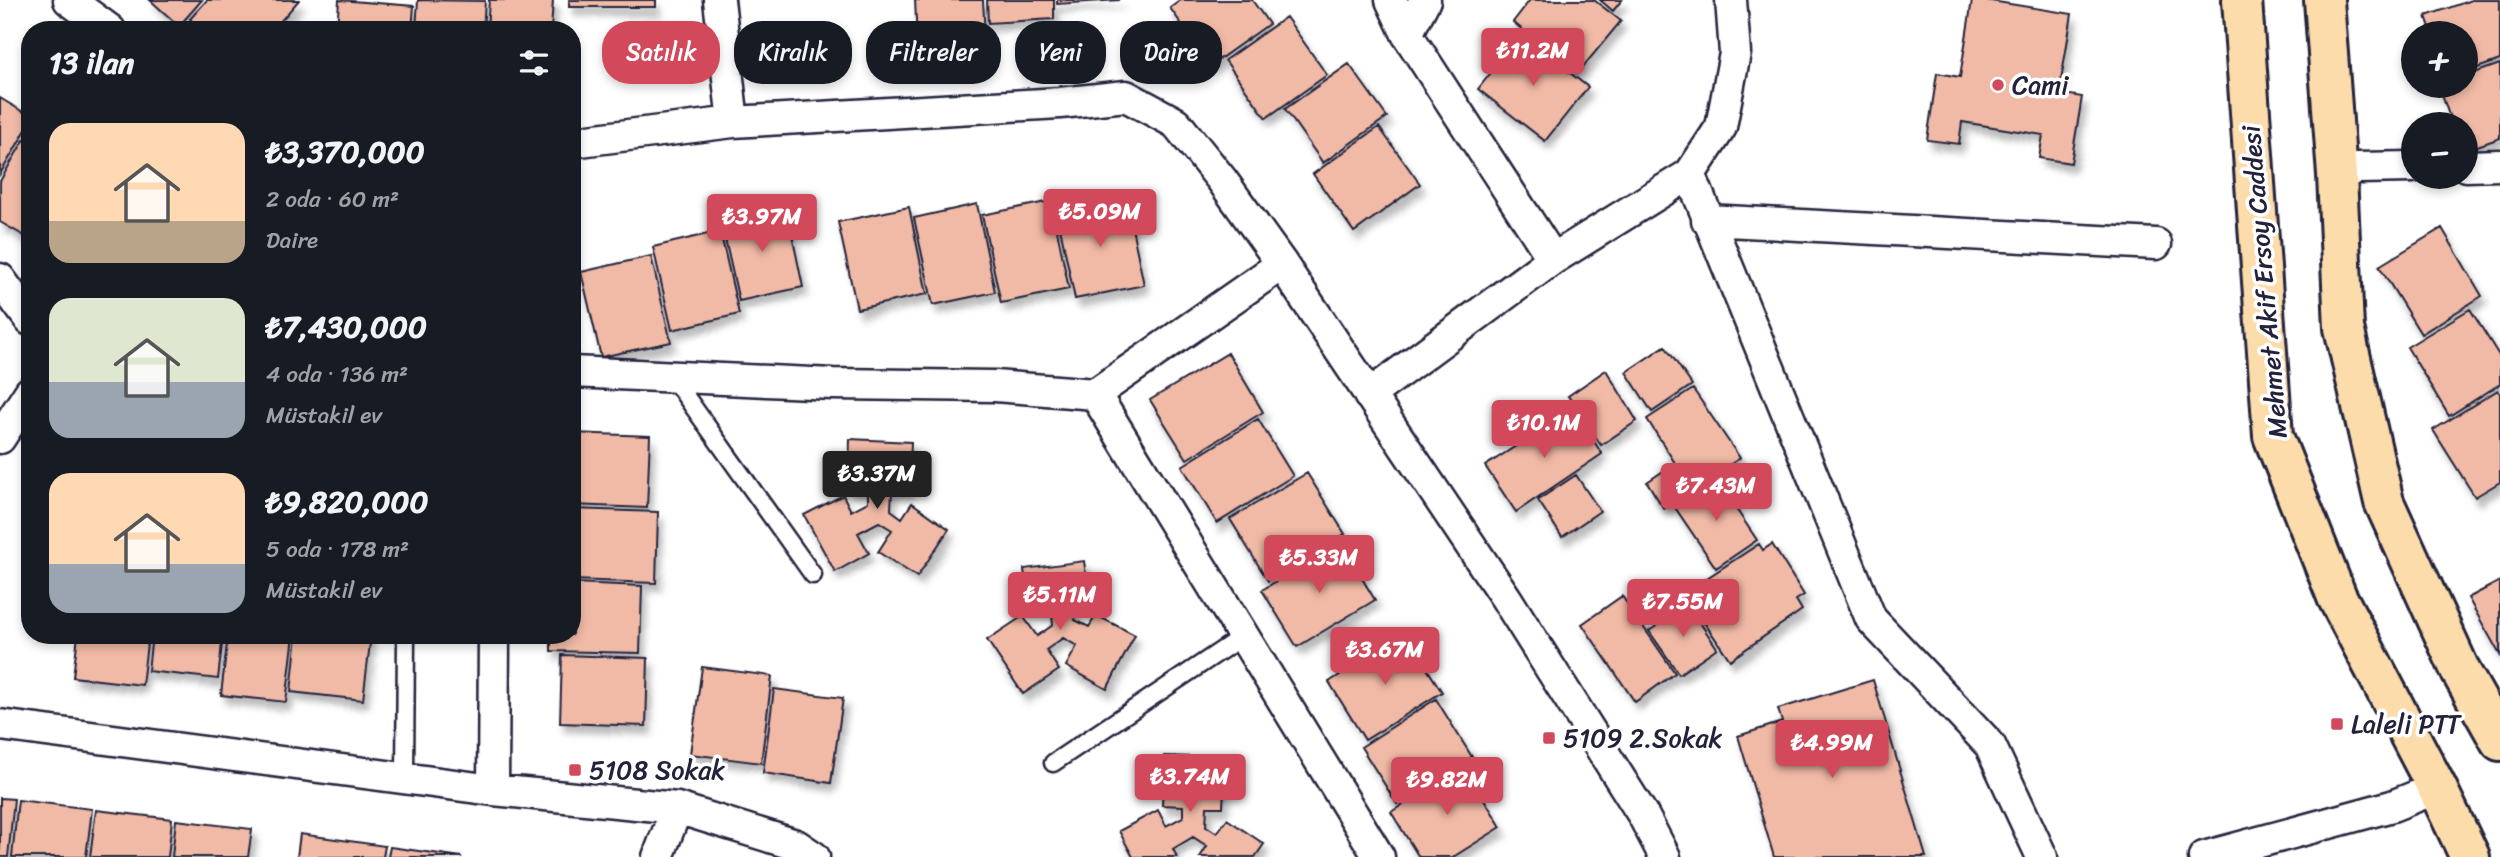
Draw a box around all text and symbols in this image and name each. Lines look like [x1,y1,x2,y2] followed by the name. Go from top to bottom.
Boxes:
[602,21,720,84] chip: Satılık
[734,21,852,84] chip: Kiralık
[866,21,1001,84] chip: Filtreler
[1015,21,1106,84] chip: Yeni
[1120,21,1222,84] chip: Daire
[2401,21,2478,189] map controls
[2401,21,2478,98] button: +
[1476,28,1590,88] pin: ₺11.2M
[1497,30,1569,71] text: ₺11.2M
[49,36,134,90] text: 13 ilan
[515,44,553,82] icon: filters
[2012,62,2069,108] place label: Cami
[1990,77,2006,93] marker: Cami
[2401,112,2478,189] button: −
[2227,123,2301,440] street label: Mehmet Akif Ersoy Caddesi
[266,125,425,179] text: ₺3,370,000
[105,151,189,235] icon: home
[266,179,399,220] text: 2 oda · 60 m²
[1043,190,1157,249] pin: ₺5.09M
[1059,191,1141,232] text: ₺5.09M
[705,194,819,254] pin: ₺3.97M
[723,196,801,237] text: ₺3.97M
[266,220,318,261] text: Daire
[266,300,427,354] text: ₺7,430,000
[105,326,189,410] icon: home
[266,354,408,395] text: 4 oda · 136 m²
[266,395,382,436] text: Müstakil ev
[1487,400,1601,460] pin: ₺10.1M
[1508,402,1580,443] text: ₺10.1M
[820,452,934,511] pin: ₺3.37M
[839,453,915,494] text: ₺3.37M
[1659,463,1773,523] pin: ₺7.43M
[1677,465,1755,506] text: ₺7.43M
[266,475,428,529] text: ₺9,820,000
[105,501,189,585] icon: home
[266,529,409,570] text: 5 oda · 178 m²
[1262,536,1376,595] pin: ₺5.33M
[1280,537,1358,578] text: ₺5.33M
[266,570,382,611] text: Müstakil ev
[1003,572,1117,632] pin: ₺5.11M
[1024,574,1096,615] text: ₺5.11M
[1626,580,1740,639] pin: ₺7.55M
[1643,581,1723,622] text: ₺7.55M
[1328,628,1442,687] pin: ₺3.67M
[1346,629,1424,670] text: ₺3.67M
[2351,701,2463,747] place label: Laleli PTT
[1563,715,1722,761] place label: 5109 2.Sokak
[2329,716,2345,732] marker: Laleli PTT
[1775,720,1889,780] pin: ₺4.99M
[1791,722,1873,763] text: ₺4.99M
[1541,730,1557,746] marker: 5109 2.Sokak
[589,747,725,793] place label: 5108 Sokak
[1133,754,1247,814] pin: ₺3.74M
[1151,756,1229,797] text: ₺3.74M
[1390,758,1504,817] pin: ₺9.82M
[1407,759,1487,800] text: ₺9.82M
[567,762,583,778] marker: 5108 Sokak

